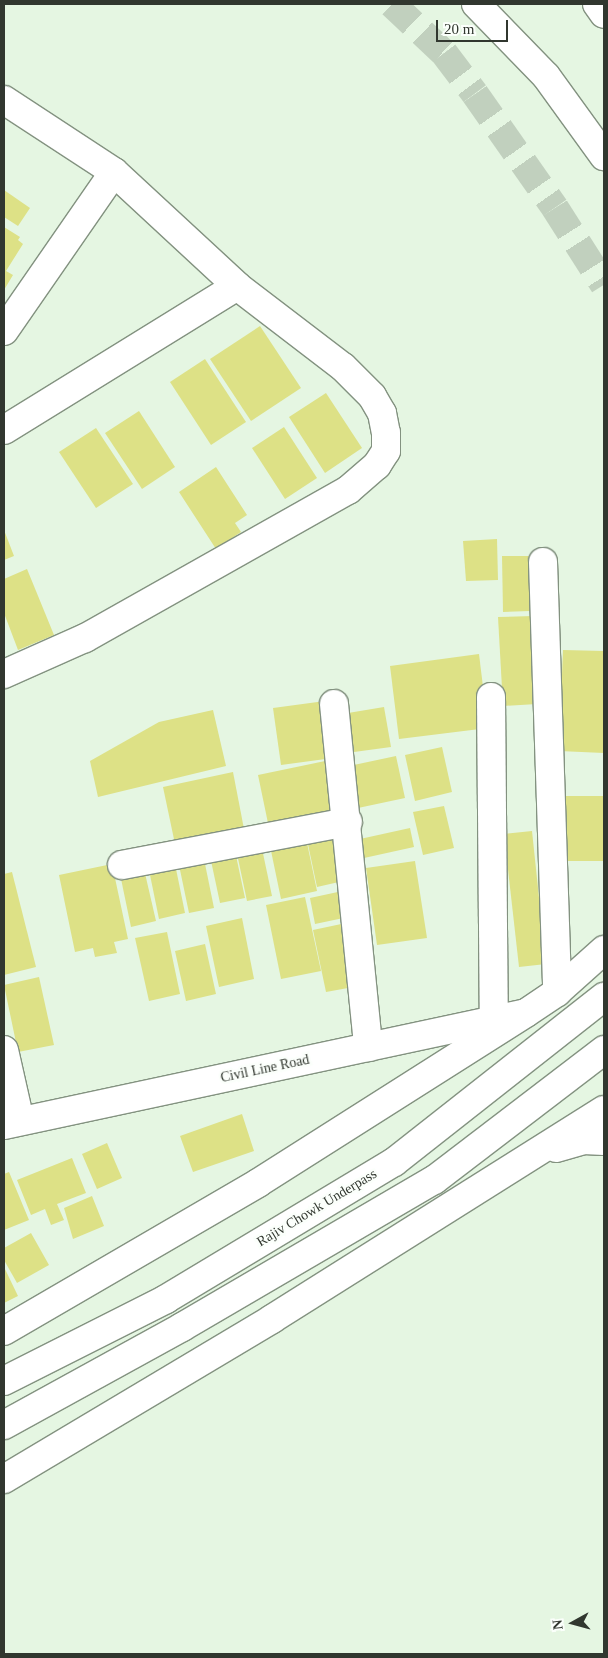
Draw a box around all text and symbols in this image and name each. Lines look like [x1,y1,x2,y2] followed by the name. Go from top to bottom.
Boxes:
[438,10,510,42] scale bar
[444,21,474,37] text: 20 m
[219,1051,311,1087] street label: Civil Line Road
[254,1166,380,1250] street label: Rajiv Chowk Underpass
[548,1598,598,1648] north arrow
[550,1619,566,1631] text: N

